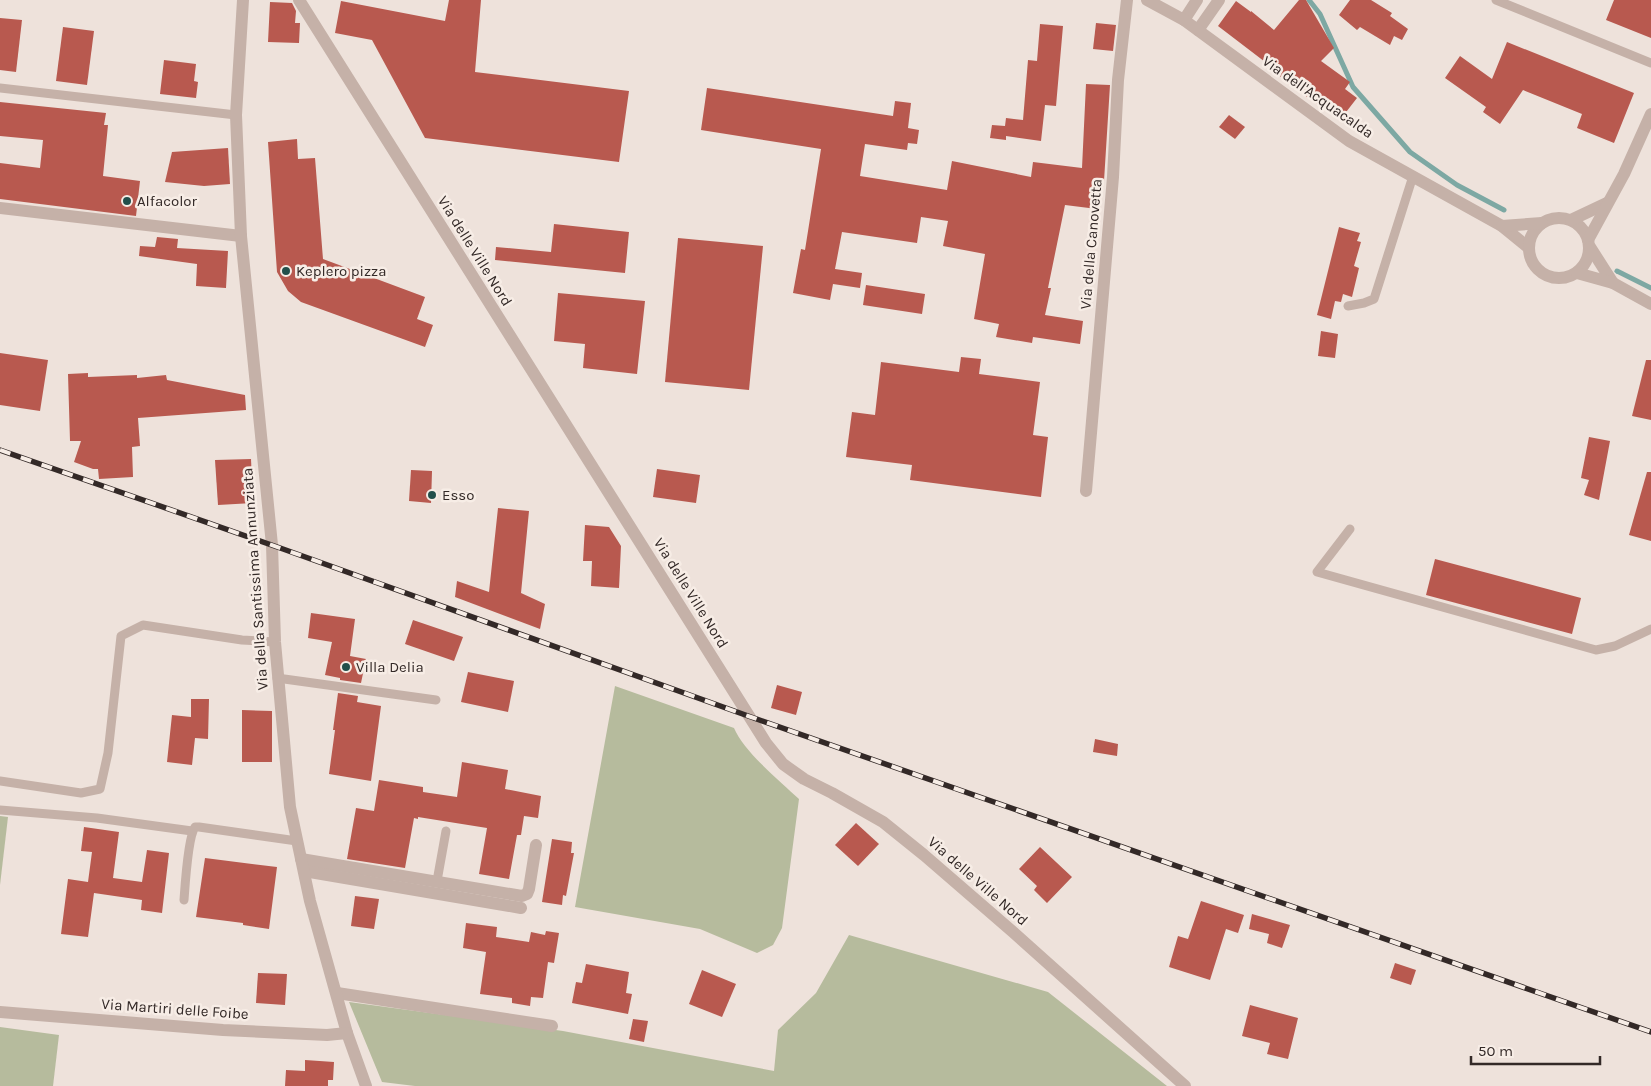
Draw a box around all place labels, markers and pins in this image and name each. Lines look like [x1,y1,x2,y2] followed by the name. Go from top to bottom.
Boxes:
[137,192,198,210] place label: Alfacolor
[121,195,133,207] marker: Alfacolor
[296,262,386,280] place label: Keplero pizza
[280,265,292,277] marker: Keplero pizza
[442,486,474,504] place label: Esso
[426,489,438,501] marker: Esso
[356,658,424,676] place label: Villa Delia
[340,661,352,673] marker: Villa Delia

